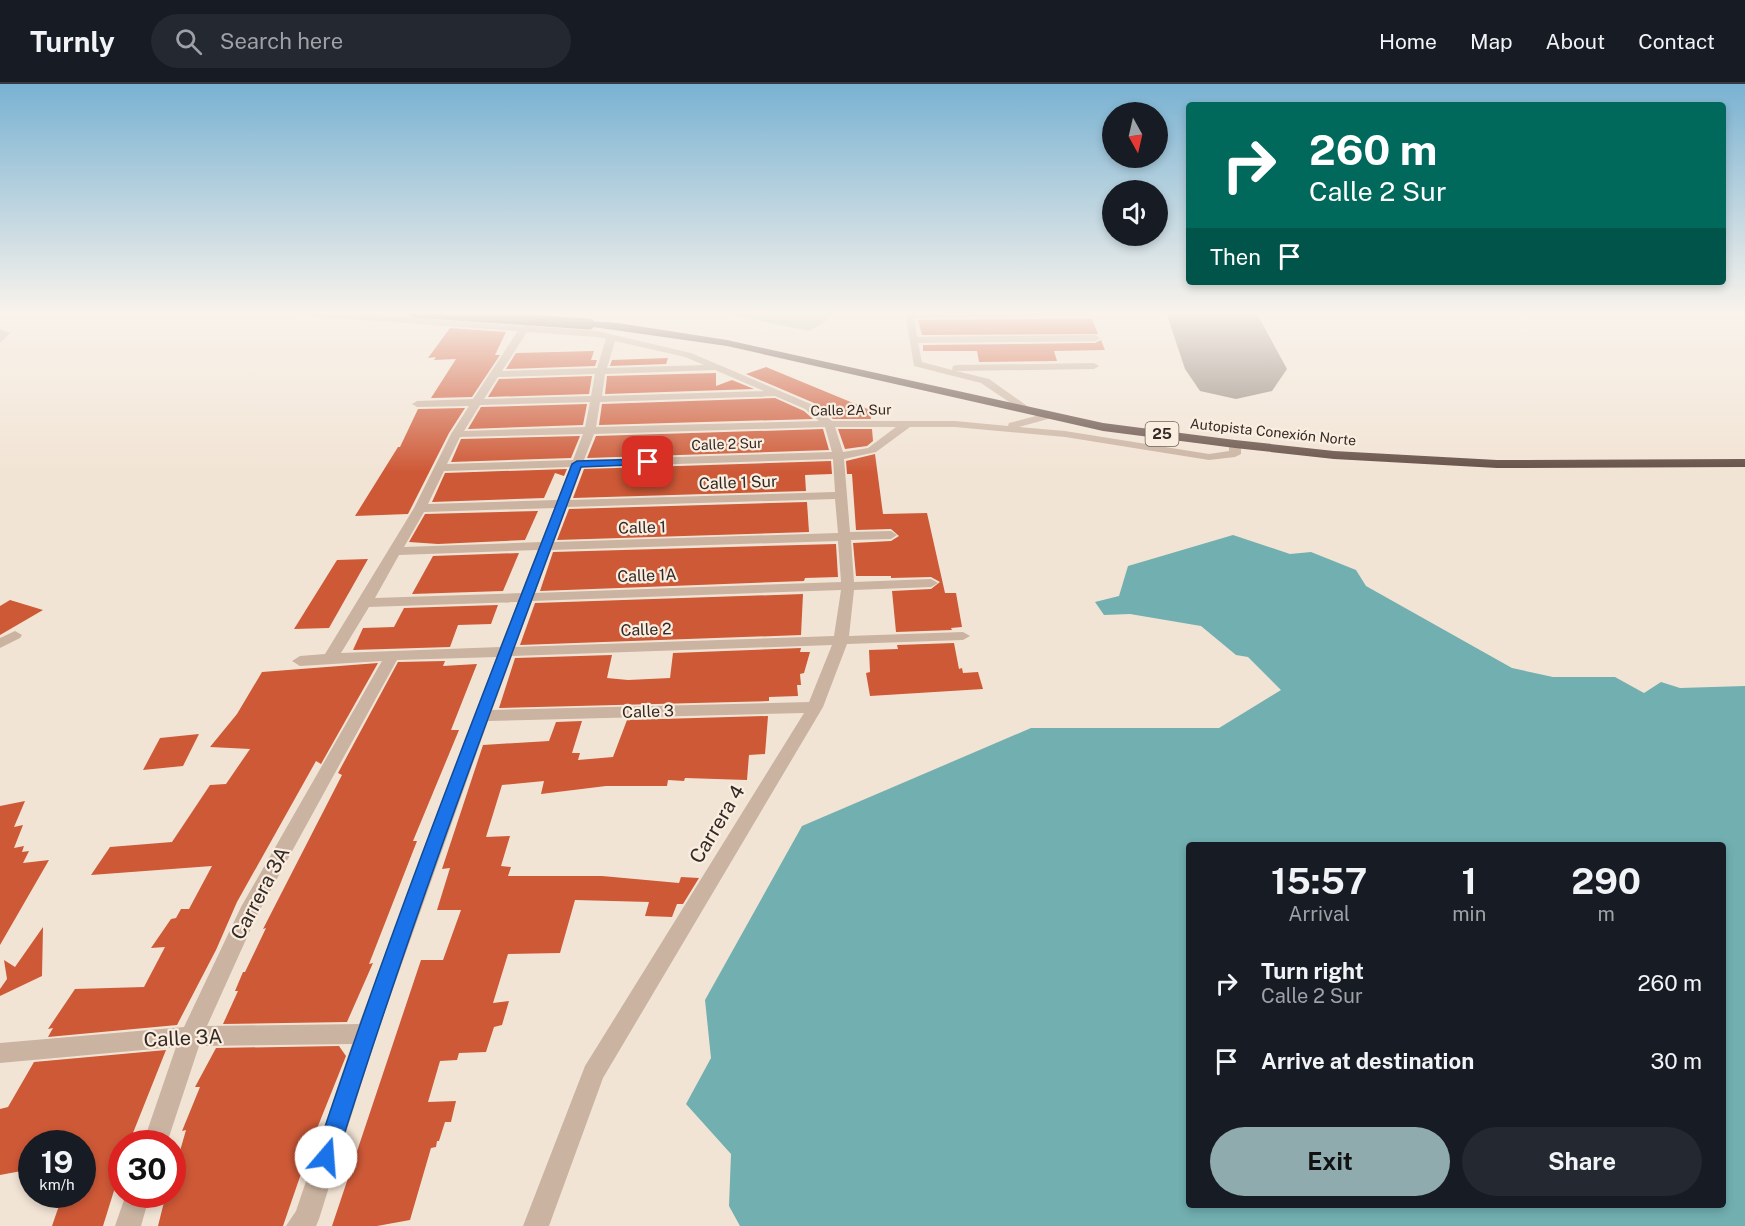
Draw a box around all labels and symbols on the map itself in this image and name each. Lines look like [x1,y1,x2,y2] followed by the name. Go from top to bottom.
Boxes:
[1102,102,1168,168] north arrow
[810,401,892,419] street label: Calle 2A Sur
[1189,415,1357,449] street label: Autopista Conexión Norte
[1146,422,1178,446] road number: 25
[691,435,763,453] street label: Calle 2 Sur
[622,436,673,487] pin
[698,472,778,493] street label: Calle 1 Sur
[618,517,666,538] street label: Calle 1
[617,565,677,586] street label: Calle 1A
[620,619,672,640] street label: Calle 2
[622,701,674,722] street label: Calle 3
[684,780,750,868] street label: Carrera 4
[226,842,294,944] street label: Carrera 3A
[143,1024,223,1052] street label: Calle 3A
[294,1125,358,1189] position arrow
[108,1130,186,1208] speed limit sign: 30

